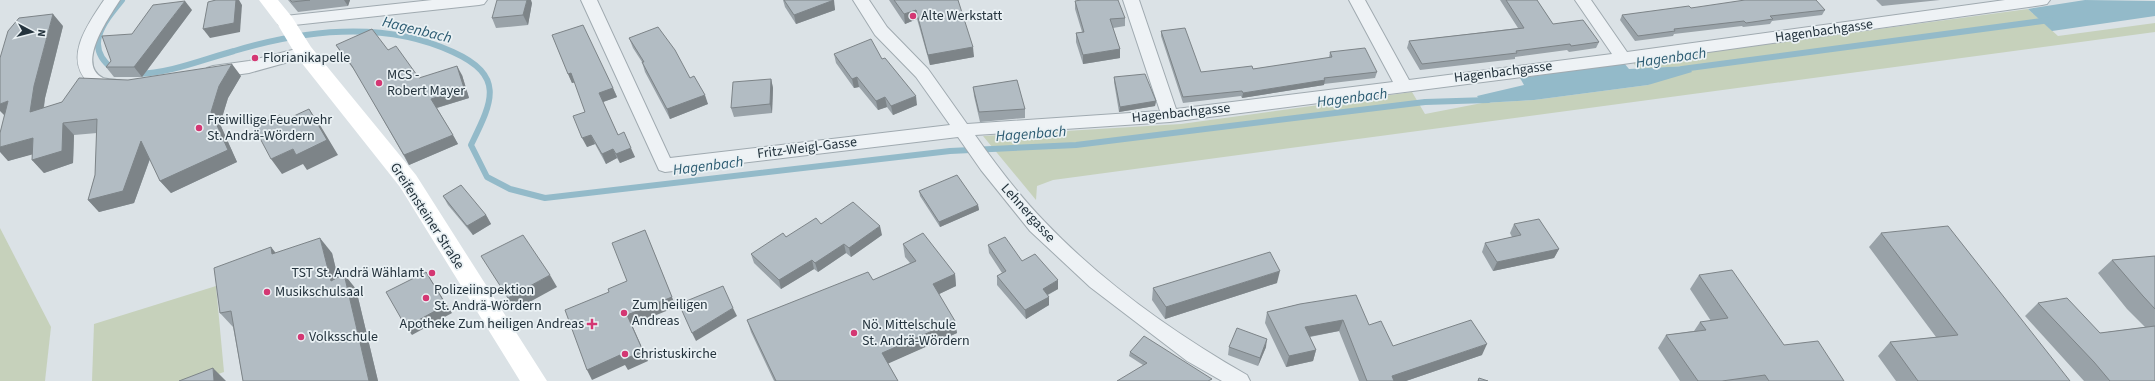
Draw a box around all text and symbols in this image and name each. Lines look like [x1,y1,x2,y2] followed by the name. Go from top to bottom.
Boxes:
[921,6,1003,26] place label: Alte Werkstatt
[380,11,454,49] water label: Hagenbach
[908,11,918,21] marker: Alte Werkstatt
[12,12,52,52] north arrow
[1774,14,1874,48] street label: Hagenbachgasse
[34,29,49,38] text: N
[1634,43,1708,73] water label: Hagenbach
[263,48,350,68] place label: Florianikapelle
[250,53,260,63] marker: Florianikapelle
[1453,56,1553,88] street label: Hagenbachgasse
[387,65,465,101] place label: MCS - Robert Mayer
[374,78,384,88] marker: MCS - Robert Mayer
[1316,83,1389,113] water label: Hagenbach
[1131,98,1231,128] street label: Hagenbachgasse
[207,110,332,146] place label: Freiwillige Feuerwehr St. Andrä-Wördern
[995,121,1067,147] water label: Hagenbach
[194,123,204,133] marker: Freiwillige Feuerwehr St. Andrä-Wördern
[756,132,858,164] street label: Fritz-Weigl-Gasse
[672,151,745,181] water label: Hagenbach
[385,159,469,273] street label: Greifensteiner Straße
[996,179,1060,247] street label: Lehnergasse
[291,263,424,283] place label: TST St. Andrä Wählamt
[427,268,437,278] marker: TST St. Andrä Wählamt
[434,280,542,316] place label: Polizeiinspektion St. Andrä-Wördern
[275,282,364,302] place label: Musikschulsaal
[262,287,272,297] marker: Musikschulsaal
[421,293,431,303] marker: Polizeiinspektion St. Andrä-Wördern
[632,295,708,331] place label: Zum heiligen Andreas
[619,308,629,318] marker: Zum heiligen Andreas
[400,314,584,334] place label: Apotheke Zum heiligen Andreas
[862,315,970,351] place label: Nö. Mittelschule St. Andrä-Wördern
[587,319,597,329] marker: Apotheke Zum heiligen Andreas
[309,327,378,347] place label: Volksschule
[849,328,859,338] marker: Nö. Mittelschule St. Andrä-Wördern
[296,332,306,342] marker: Volksschule
[633,344,717,364] place label: Christuskirche
[620,349,630,359] marker: Christuskirche

